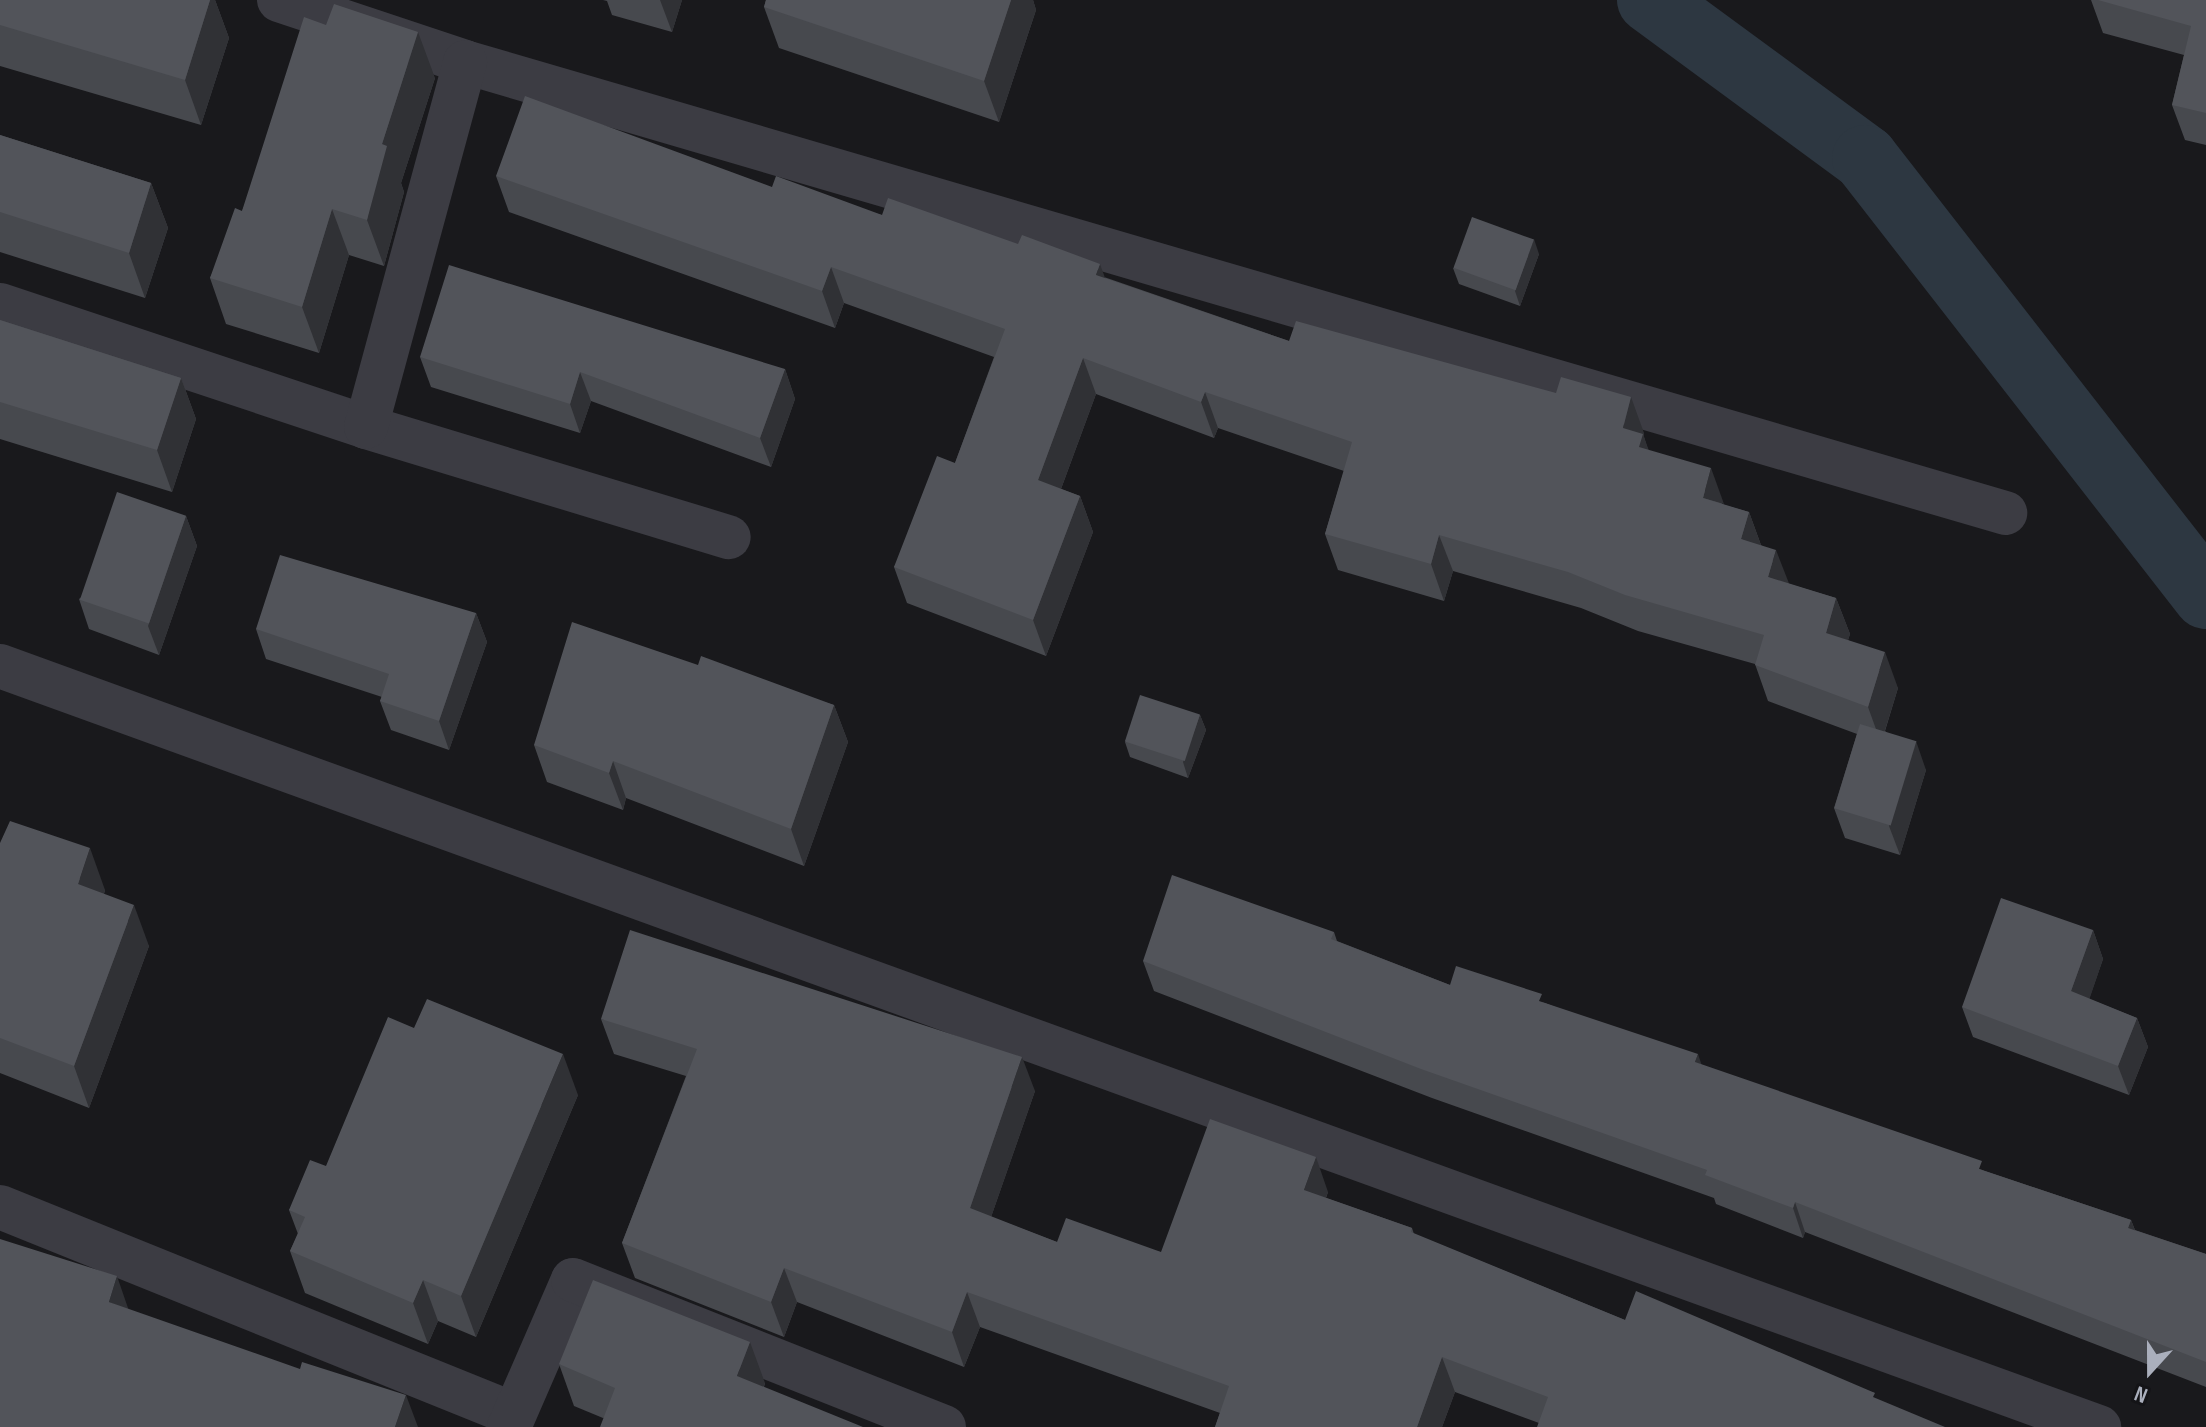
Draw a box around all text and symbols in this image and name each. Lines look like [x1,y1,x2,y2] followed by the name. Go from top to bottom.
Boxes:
[2110,1331,2190,1411] north arrow
[2131,1379,2152,1409] text: N

